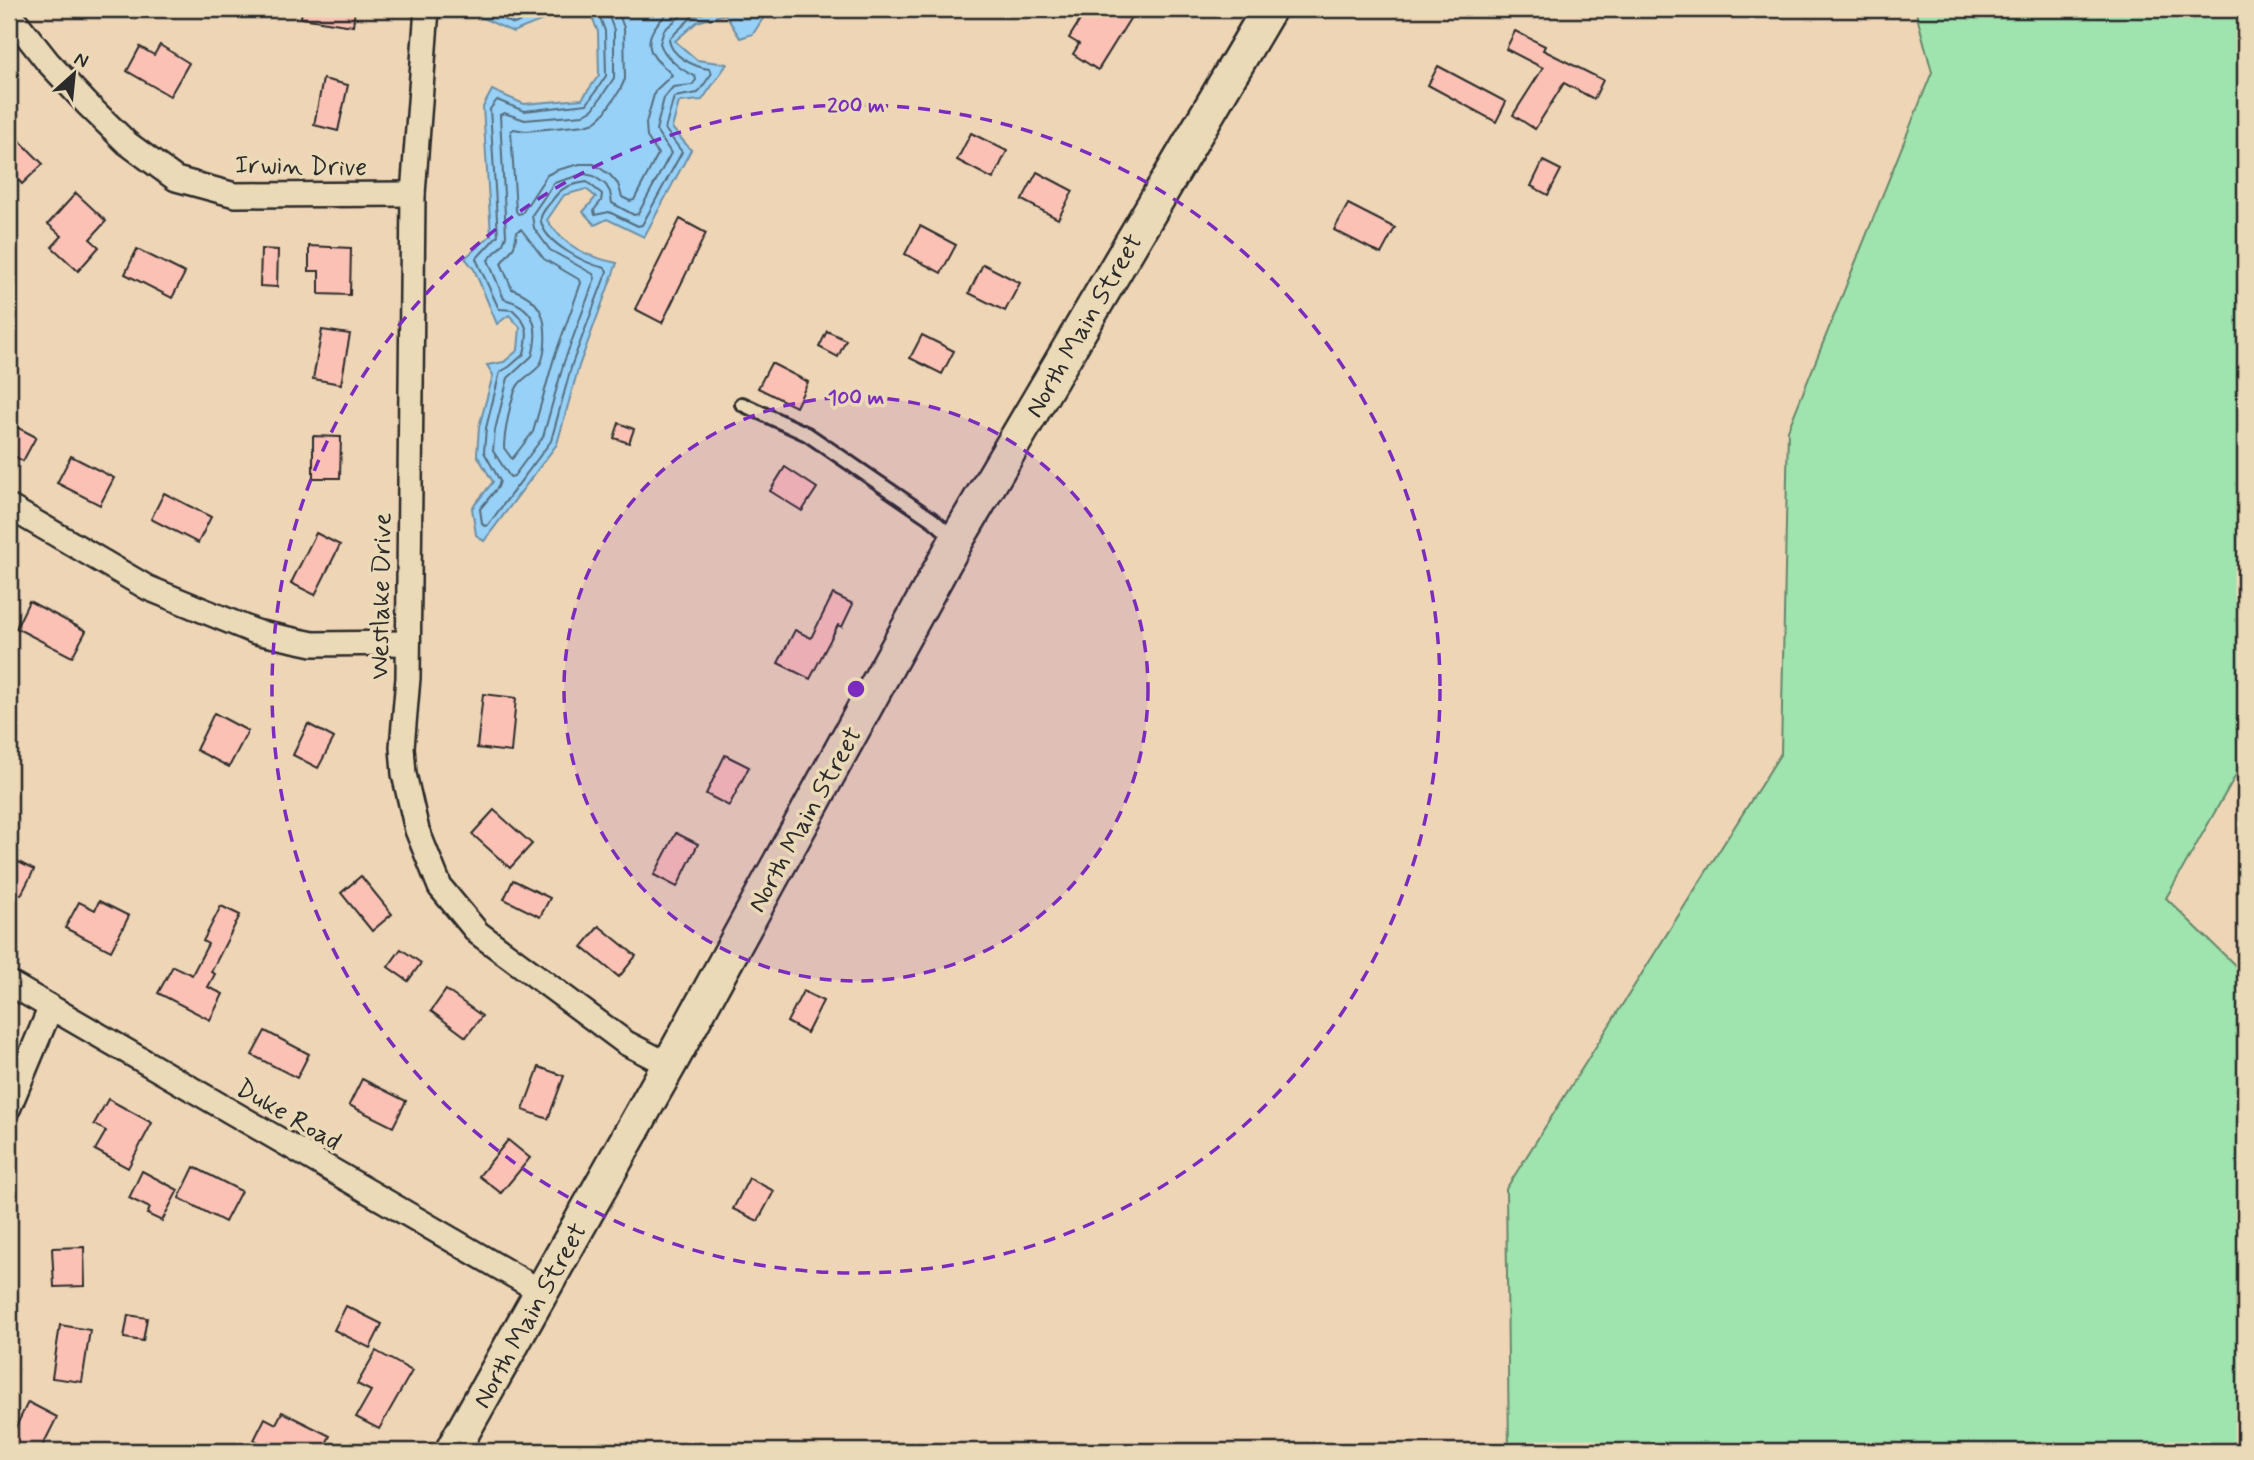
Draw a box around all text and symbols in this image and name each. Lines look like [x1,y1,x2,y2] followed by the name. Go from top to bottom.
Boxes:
[38,38,108,108] north arrow
[70,46,92,74] text: N
[827,92,885,120] text: 200 m
[235,149,367,185] street label: Irwin Drive
[1018,228,1151,424] street label: North Main Street
[828,384,884,412] text: 100 m
[364,512,400,680] street label: Westlake Drive
[844,677,868,701] centre of rings
[741,721,871,919] street label: North Main Street
[229,1072,347,1160] street label: Duke Road
[466,1217,596,1415] street label: North Main Street

